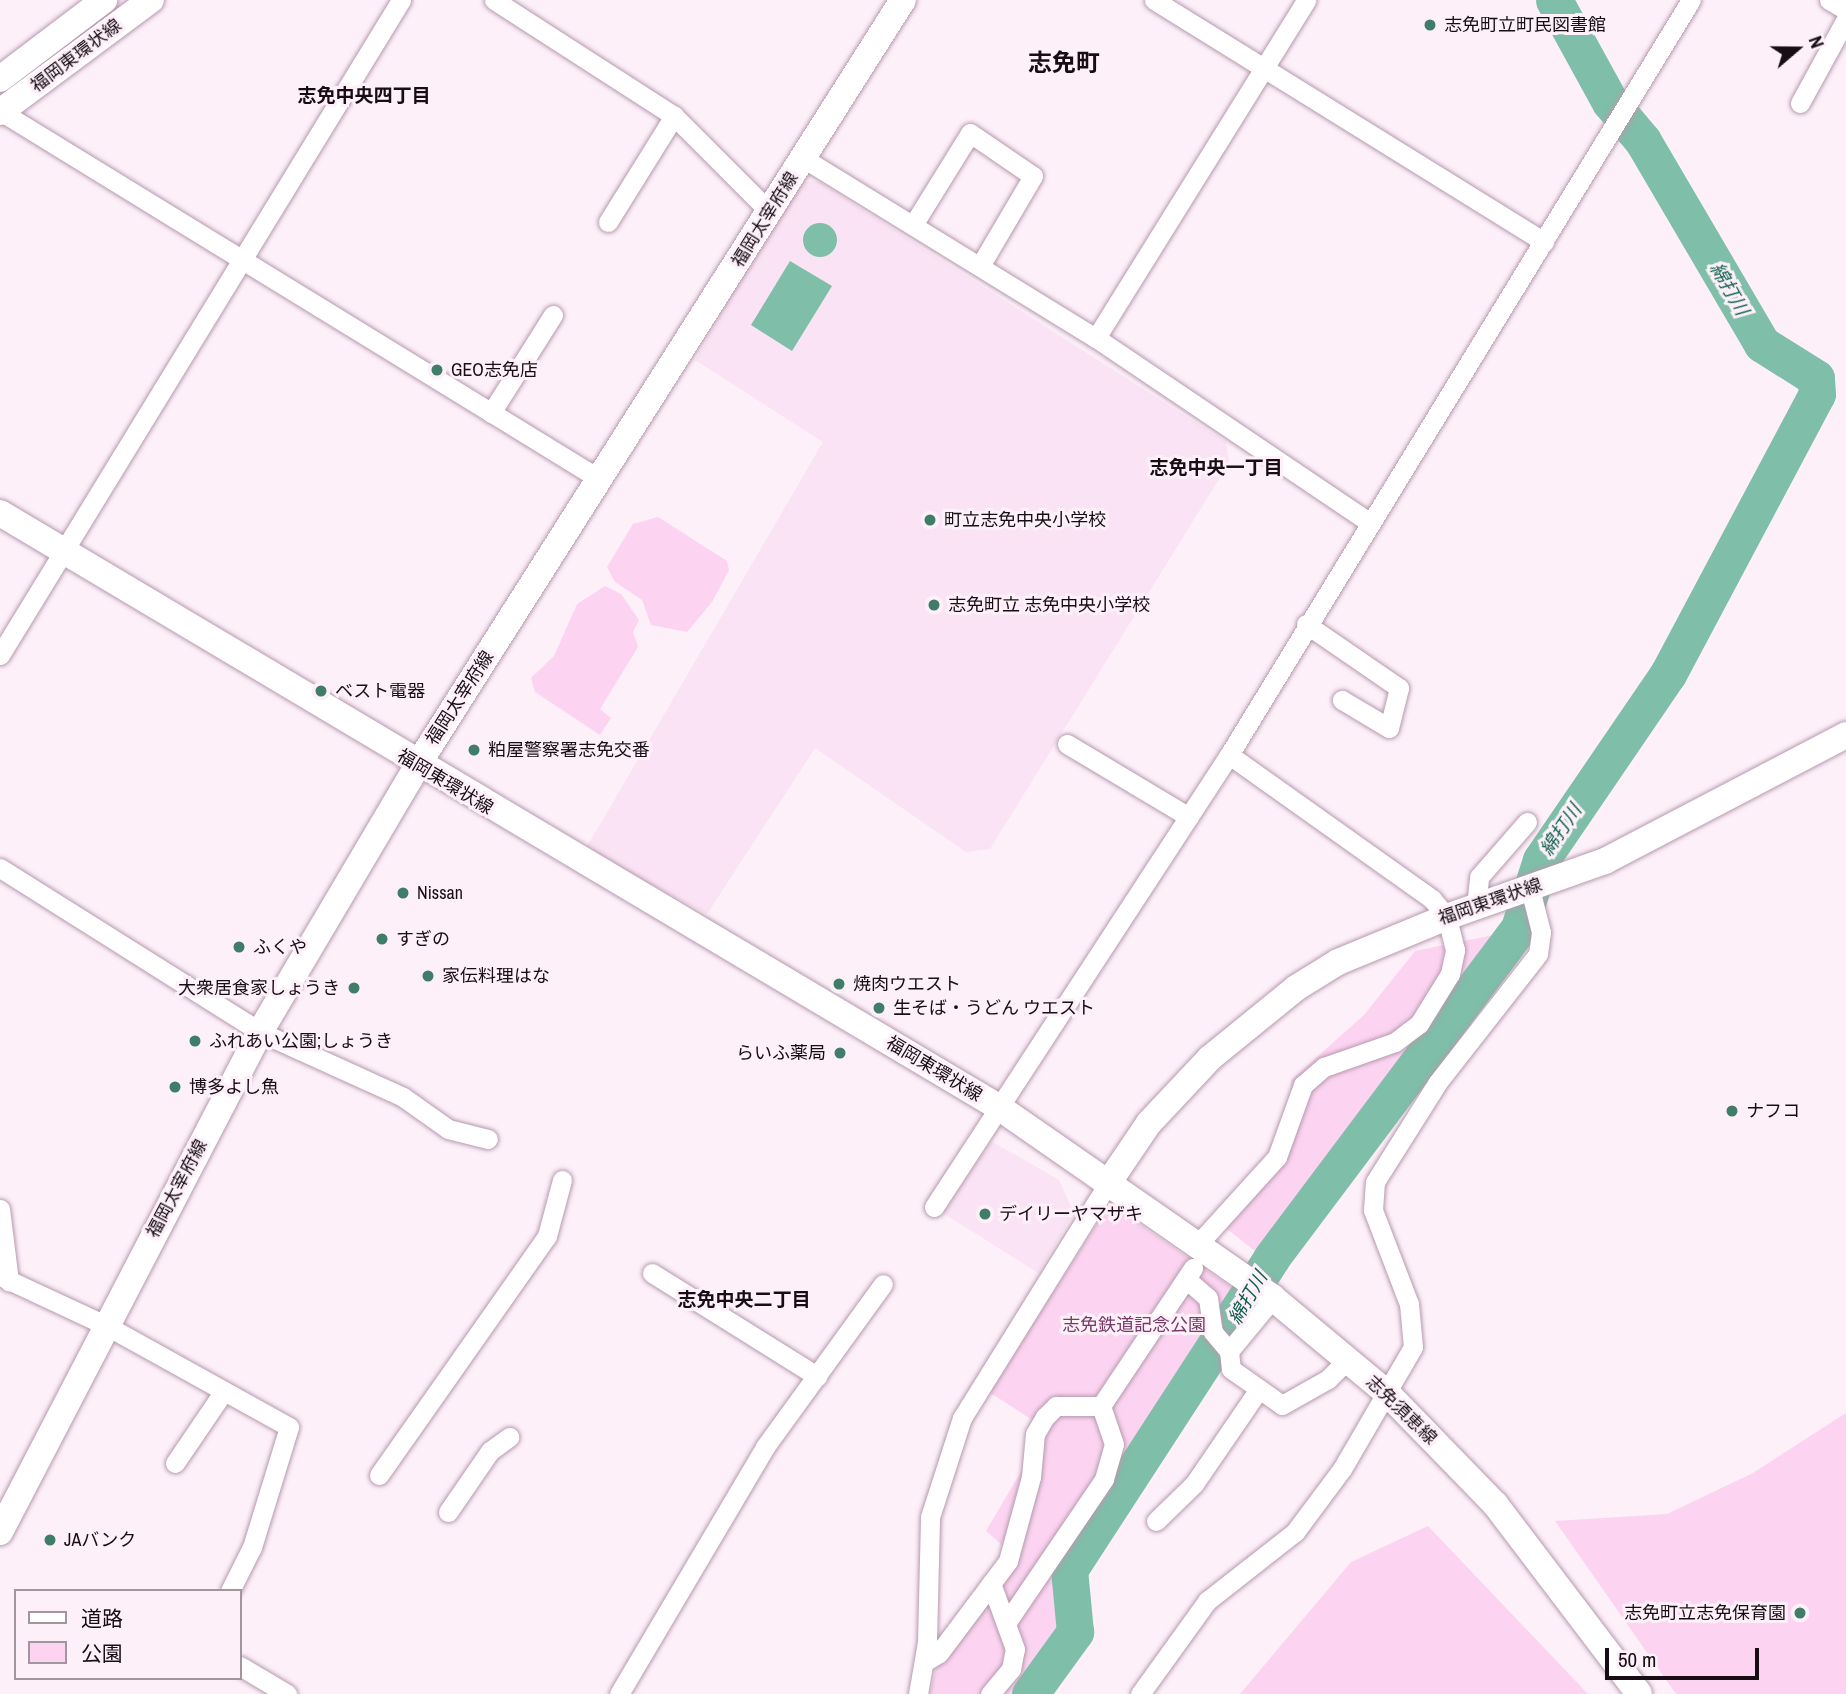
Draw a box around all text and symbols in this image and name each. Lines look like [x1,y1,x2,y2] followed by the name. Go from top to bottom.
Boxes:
[1444,14,1606,36] place label: 志免町立町民図書館
[1762,14,1832,84] north arrow
[26,15,126,97] street label: 福岡東環状線
[1422,17,1438,33] marker: 志免町立町民図書館
[1803,32,1831,52] text: N
[1028,49,1100,77] district label: 志免町
[298,85,430,107] district label: 志免中央四丁目
[727,168,803,272] street label: 福岡太宰府線
[1705,259,1753,319] water label: 綿打川
[451,359,538,381] place label: GEO志免店
[429,362,445,378] marker: GEO志免店
[1150,457,1282,479] district label: 志免中央一丁目
[944,509,1106,531] place label: 町立志免中央小学校
[922,512,938,528] marker: 町立志免中央小学校
[948,594,1150,616] place label: 志免町立 志免中央小学校
[926,597,942,613] marker: 志免町立 志免中央小学校
[422,647,498,749] street label: 福岡太宰府線
[335,680,425,702] place label: ベスト電器
[313,683,329,699] marker: ベスト電器
[488,739,650,761] place label: 粕屋警察署志免交番
[466,742,482,758] marker: 粕屋警察署志免交番
[393,745,497,819] street label: 福岡東環状線
[1536,800,1586,860] water label: 綿打川
[1435,874,1545,930] street label: 福岡東環状線
[417,882,463,904] place label: Nissan
[395,885,411,901] marker: Nissan
[396,928,450,950] place label: すぎの
[374,931,390,947] marker: すぎの
[253,936,307,958] place label: ふくや
[231,939,247,955] marker: ふくや
[442,965,550,987] place label: 家伝料理はな
[420,968,436,984] marker: 家伝料理はな
[853,973,961,995] place label: 焼肉ウエスト
[831,976,847,992] marker: 焼肉ウエスト
[178,977,340,999] place label: 大衆居食家しょうき
[346,980,362,996] marker: 大衆居食家しょうき
[893,997,1095,1019] place label: 生そば・うどん ウエスト
[871,1000,887,1016] marker: 生そば・うどん ウエスト
[209,1030,393,1052] place label: ふれあい公園;しょうき
[882,1032,986,1106] street label: 福岡東環状線
[187,1033,203,1049] marker: ふれあい公園;しょうき
[736,1042,826,1064] place label: らいふ薬局
[832,1045,848,1061] marker: らいふ薬局
[189,1076,279,1098] place label: 博多よし魚
[167,1079,183,1095] marker: 博多よし魚
[1746,1100,1800,1122] place label: ナフコ
[1724,1103,1740,1119] marker: ナフコ
[142,1136,212,1242] street label: 福岡太宰府線
[999,1203,1143,1225] place label: デイリーヤマザキ
[977,1206,993,1222] marker: デイリーヤマザキ
[1224,1268,1272,1328] water label: 綿打川
[678,1289,810,1311] district label: 志免中央二丁目
[1062,1314,1206,1336] park label: 志免鉄道記念公園
[1361,1371,1441,1449] street label: 志免須恵線
[64,1529,135,1551] place label: JAバンク
[42,1532,58,1548] marker: JAバンク
[14,1589,242,1680] legend
[1624,1602,1786,1624] place label: 志免町立志免保育園
[81,1604,123,1633] text: 道路
[1792,1605,1808,1621] marker: 志免町立志免保育園
[1608,1634,1762,1678] scale bar
[81,1639,123,1668] text: 公園
[1618,1645,1656,1674] text: 50 m

